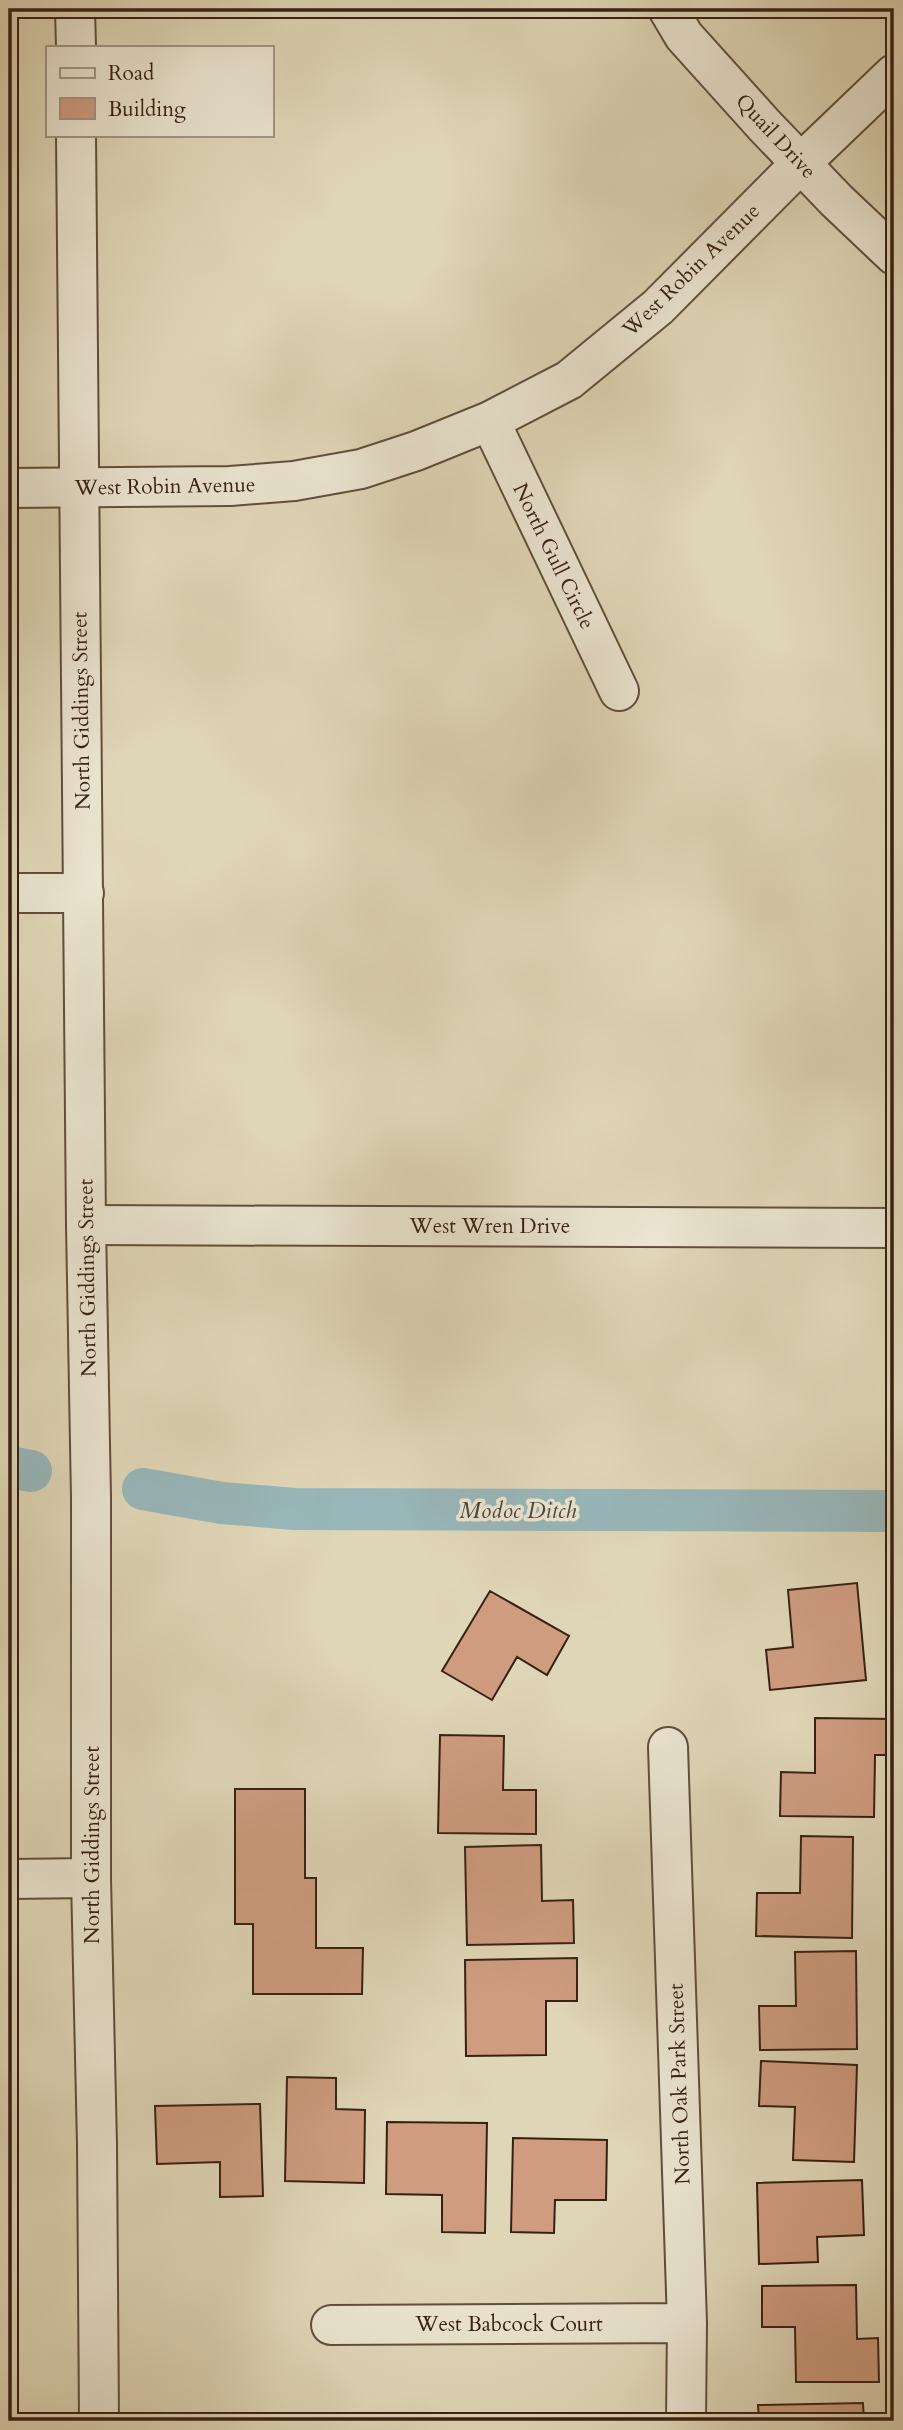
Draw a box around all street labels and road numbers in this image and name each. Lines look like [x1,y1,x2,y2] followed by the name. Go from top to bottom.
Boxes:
[729,88,823,185] street label: Quail Drive
[616,197,766,344] street label: West Robin Avenue
[73,470,256,503] street label: West Robin Avenue
[506,478,601,634] street label: North Gull Circle
[65,611,98,810] street label: North Giddings Street
[71,1178,104,1377] street label: North Giddings Street
[409,1212,570,1241] street label: West Wren Drive
[78,1745,107,1944] street label: North Giddings Street
[661,1982,698,2185] street label: North Oak Park Street
[414,2310,603,2339] street label: West Babcock Court

